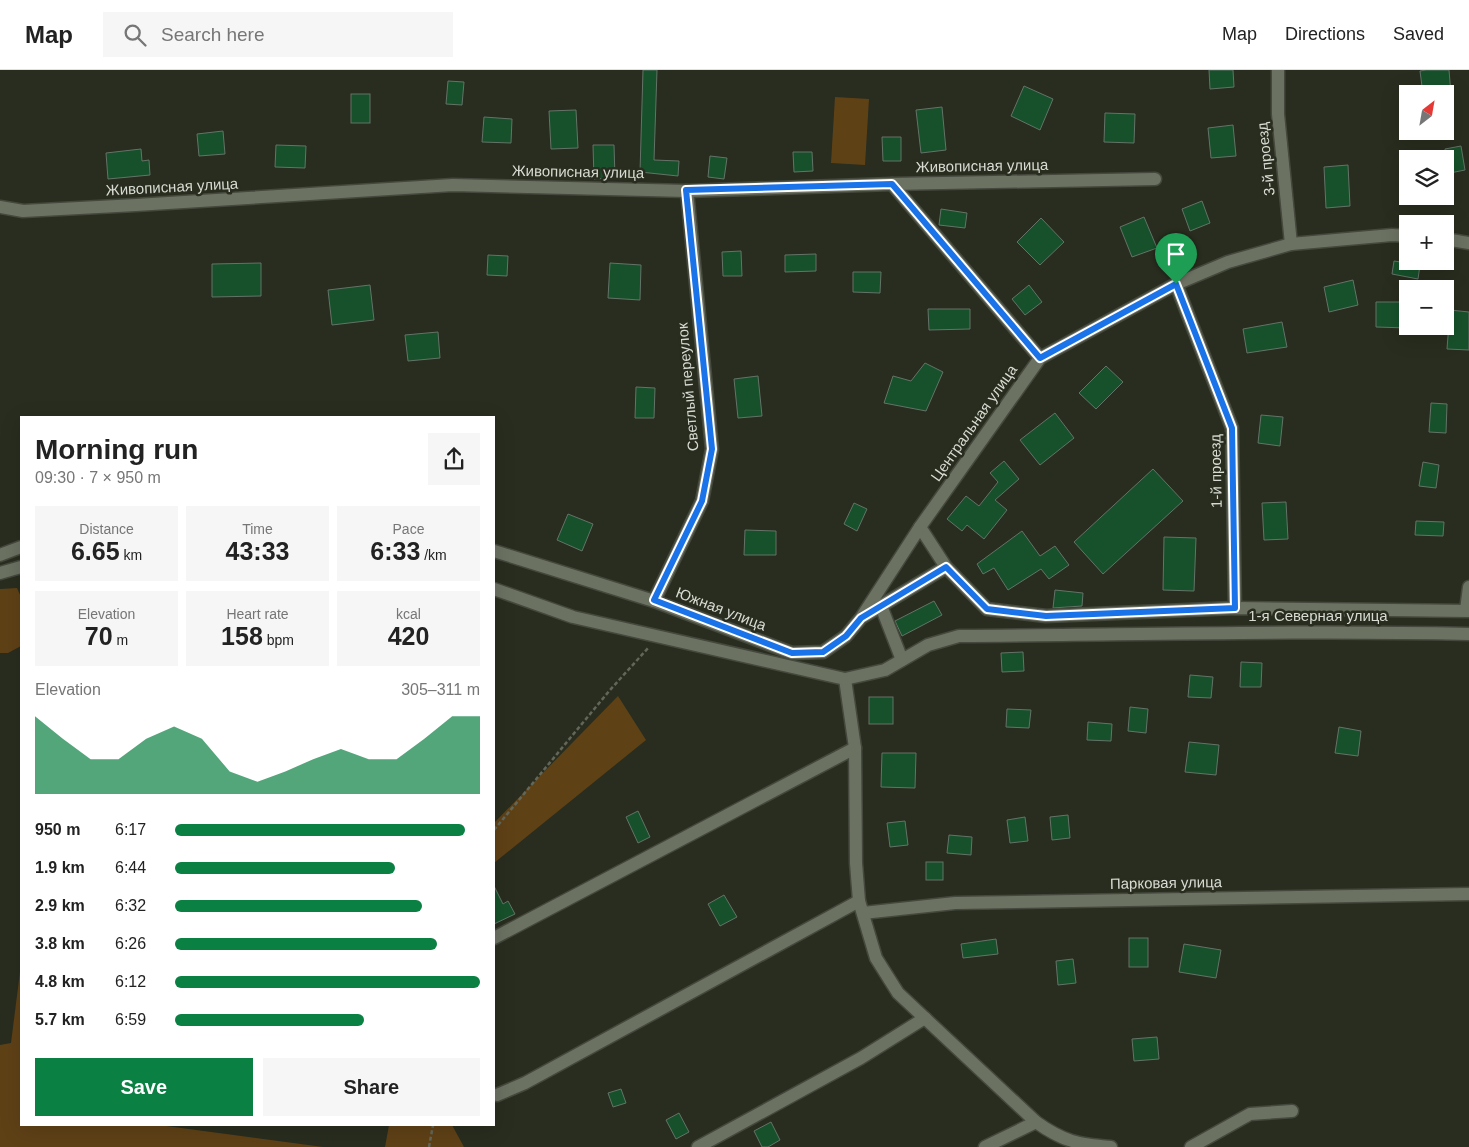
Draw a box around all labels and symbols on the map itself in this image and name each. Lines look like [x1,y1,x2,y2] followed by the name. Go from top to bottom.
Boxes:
[1399,85,1454,140] north arrow
[1253,121,1278,197] street label: 3-й проезд
[916,156,1049,175] street label: Живописная улица
[512,162,645,181] street label: Живописная улица
[105,175,239,198] street label: Живописная улица
[1155,233,1197,284] pin
[673,322,702,452] street label: Светлый переулок
[927,361,1021,484] street label: Центральная улица
[1206,434,1225,508] street label: 1-й проезд
[674,584,769,634] street label: Южная улица
[1248,607,1388,624] street label: 1-я Северная улица
[1110,873,1223,892] street label: Парковая улица

